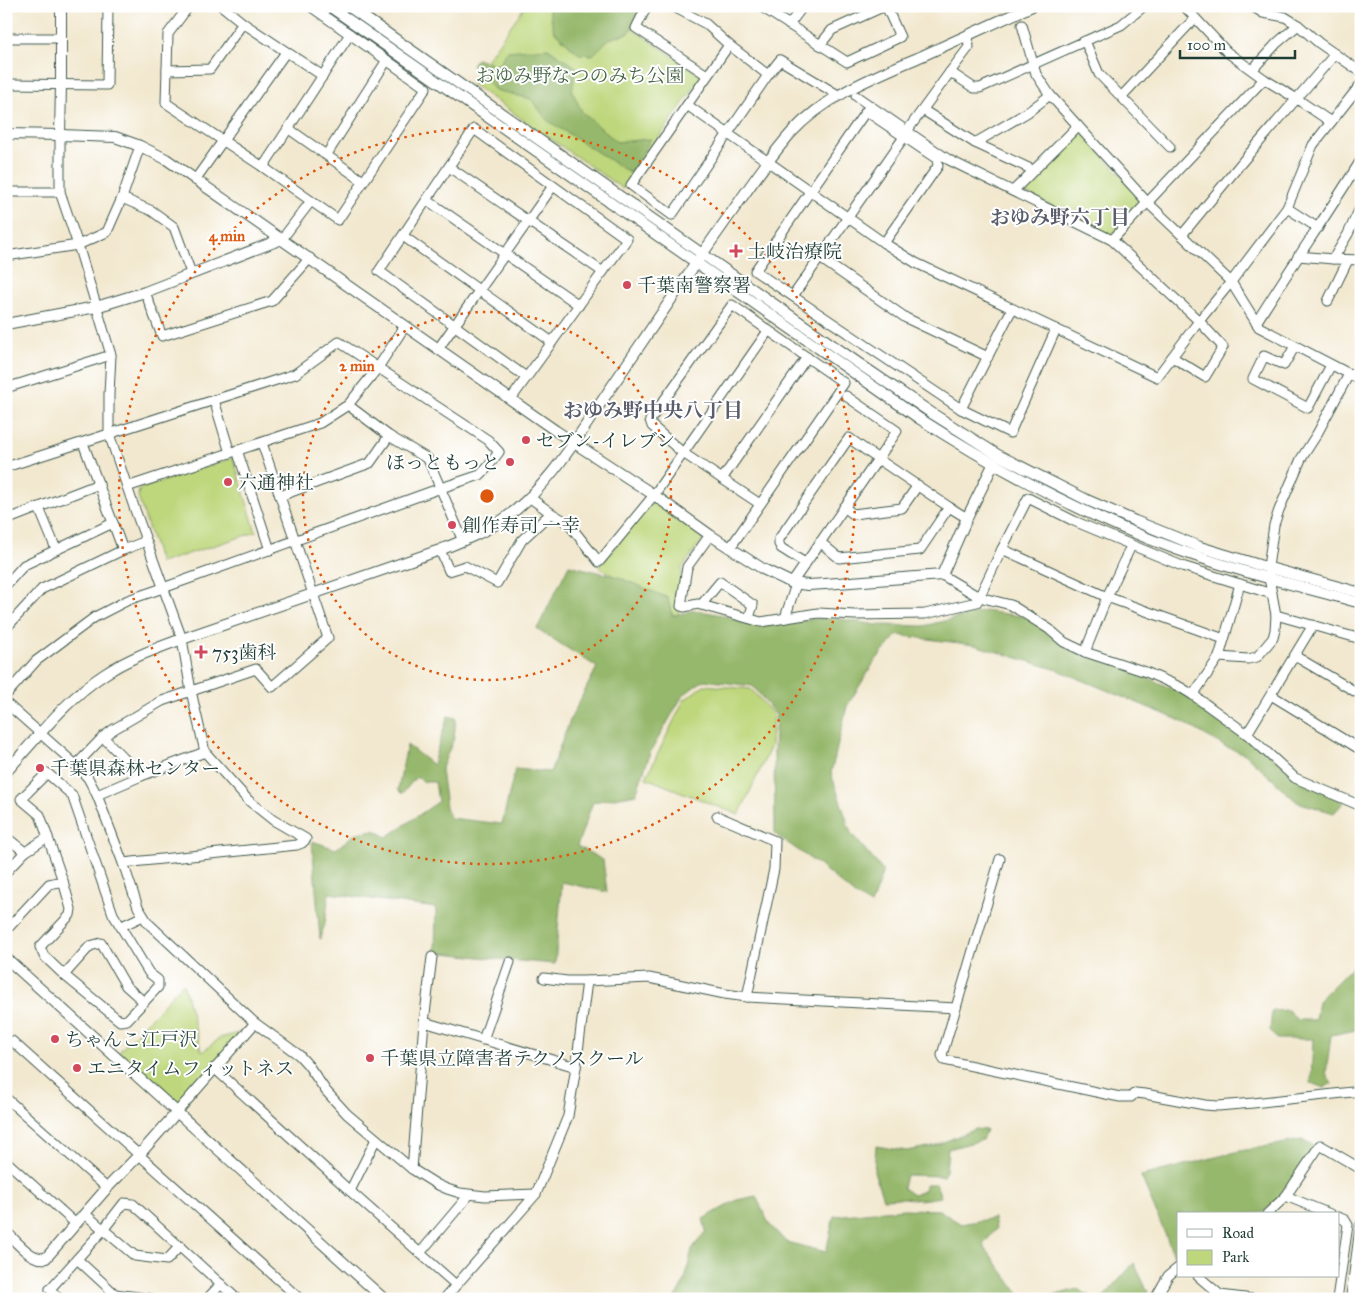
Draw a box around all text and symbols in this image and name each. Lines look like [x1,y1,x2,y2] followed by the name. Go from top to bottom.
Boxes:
[1180,28,1294,60] scale bar
[1187,36,1227,54] text: 100 m
[475,64,685,87] park label: おゆみ野なつのみち公園
[990,205,1130,229] district label: おゆみ野六丁目
[209,227,246,246] text: 4 min
[747,240,842,263] place label: 土岐治療院
[729,244,743,258] marker: 土岐治療院
[637,274,751,297] place label: 千葉南警察署
[621,279,633,291] marker: 千葉南警察署
[339,357,376,375] text: 2 min
[563,398,743,422] district label: おゆみ野中央八丁目
[536,429,675,452] place label: セブン-イレブン
[520,434,532,446] marker: セブン-イレブン
[386,451,500,474] place label: ほっともっと
[504,456,516,468] marker: ほっともっと
[238,471,314,494] place label: 六通神社
[222,476,234,488] marker: 六通神社
[478,487,496,505] centre of rings
[462,514,580,537] place label: 創作寿司 一幸
[446,519,458,531] marker: 創作寿司 一幸
[212,641,277,664] place label: 753歯科
[194,645,208,659] marker: 753歯科
[50,757,220,780] place label: 千葉県森林センター
[34,762,46,774] marker: 千葉県森林センター
[65,1028,198,1051] place label: ちゃんこ江戸沢
[49,1033,61,1045] marker: ちゃんこ江戸沢
[380,1047,644,1070] place label: 千葉県立障害者テクノスクール
[364,1052,376,1064] marker: 千葉県立障害者テクノスクール
[87,1057,294,1080] place label: エニタイムフィットネス
[71,1062,83,1074] marker: エニタイムフィットネス
[1177,1212,1340,1278] legend
[1222,1224,1254,1242] text: Road
[1222,1248,1249,1266] text: Park

